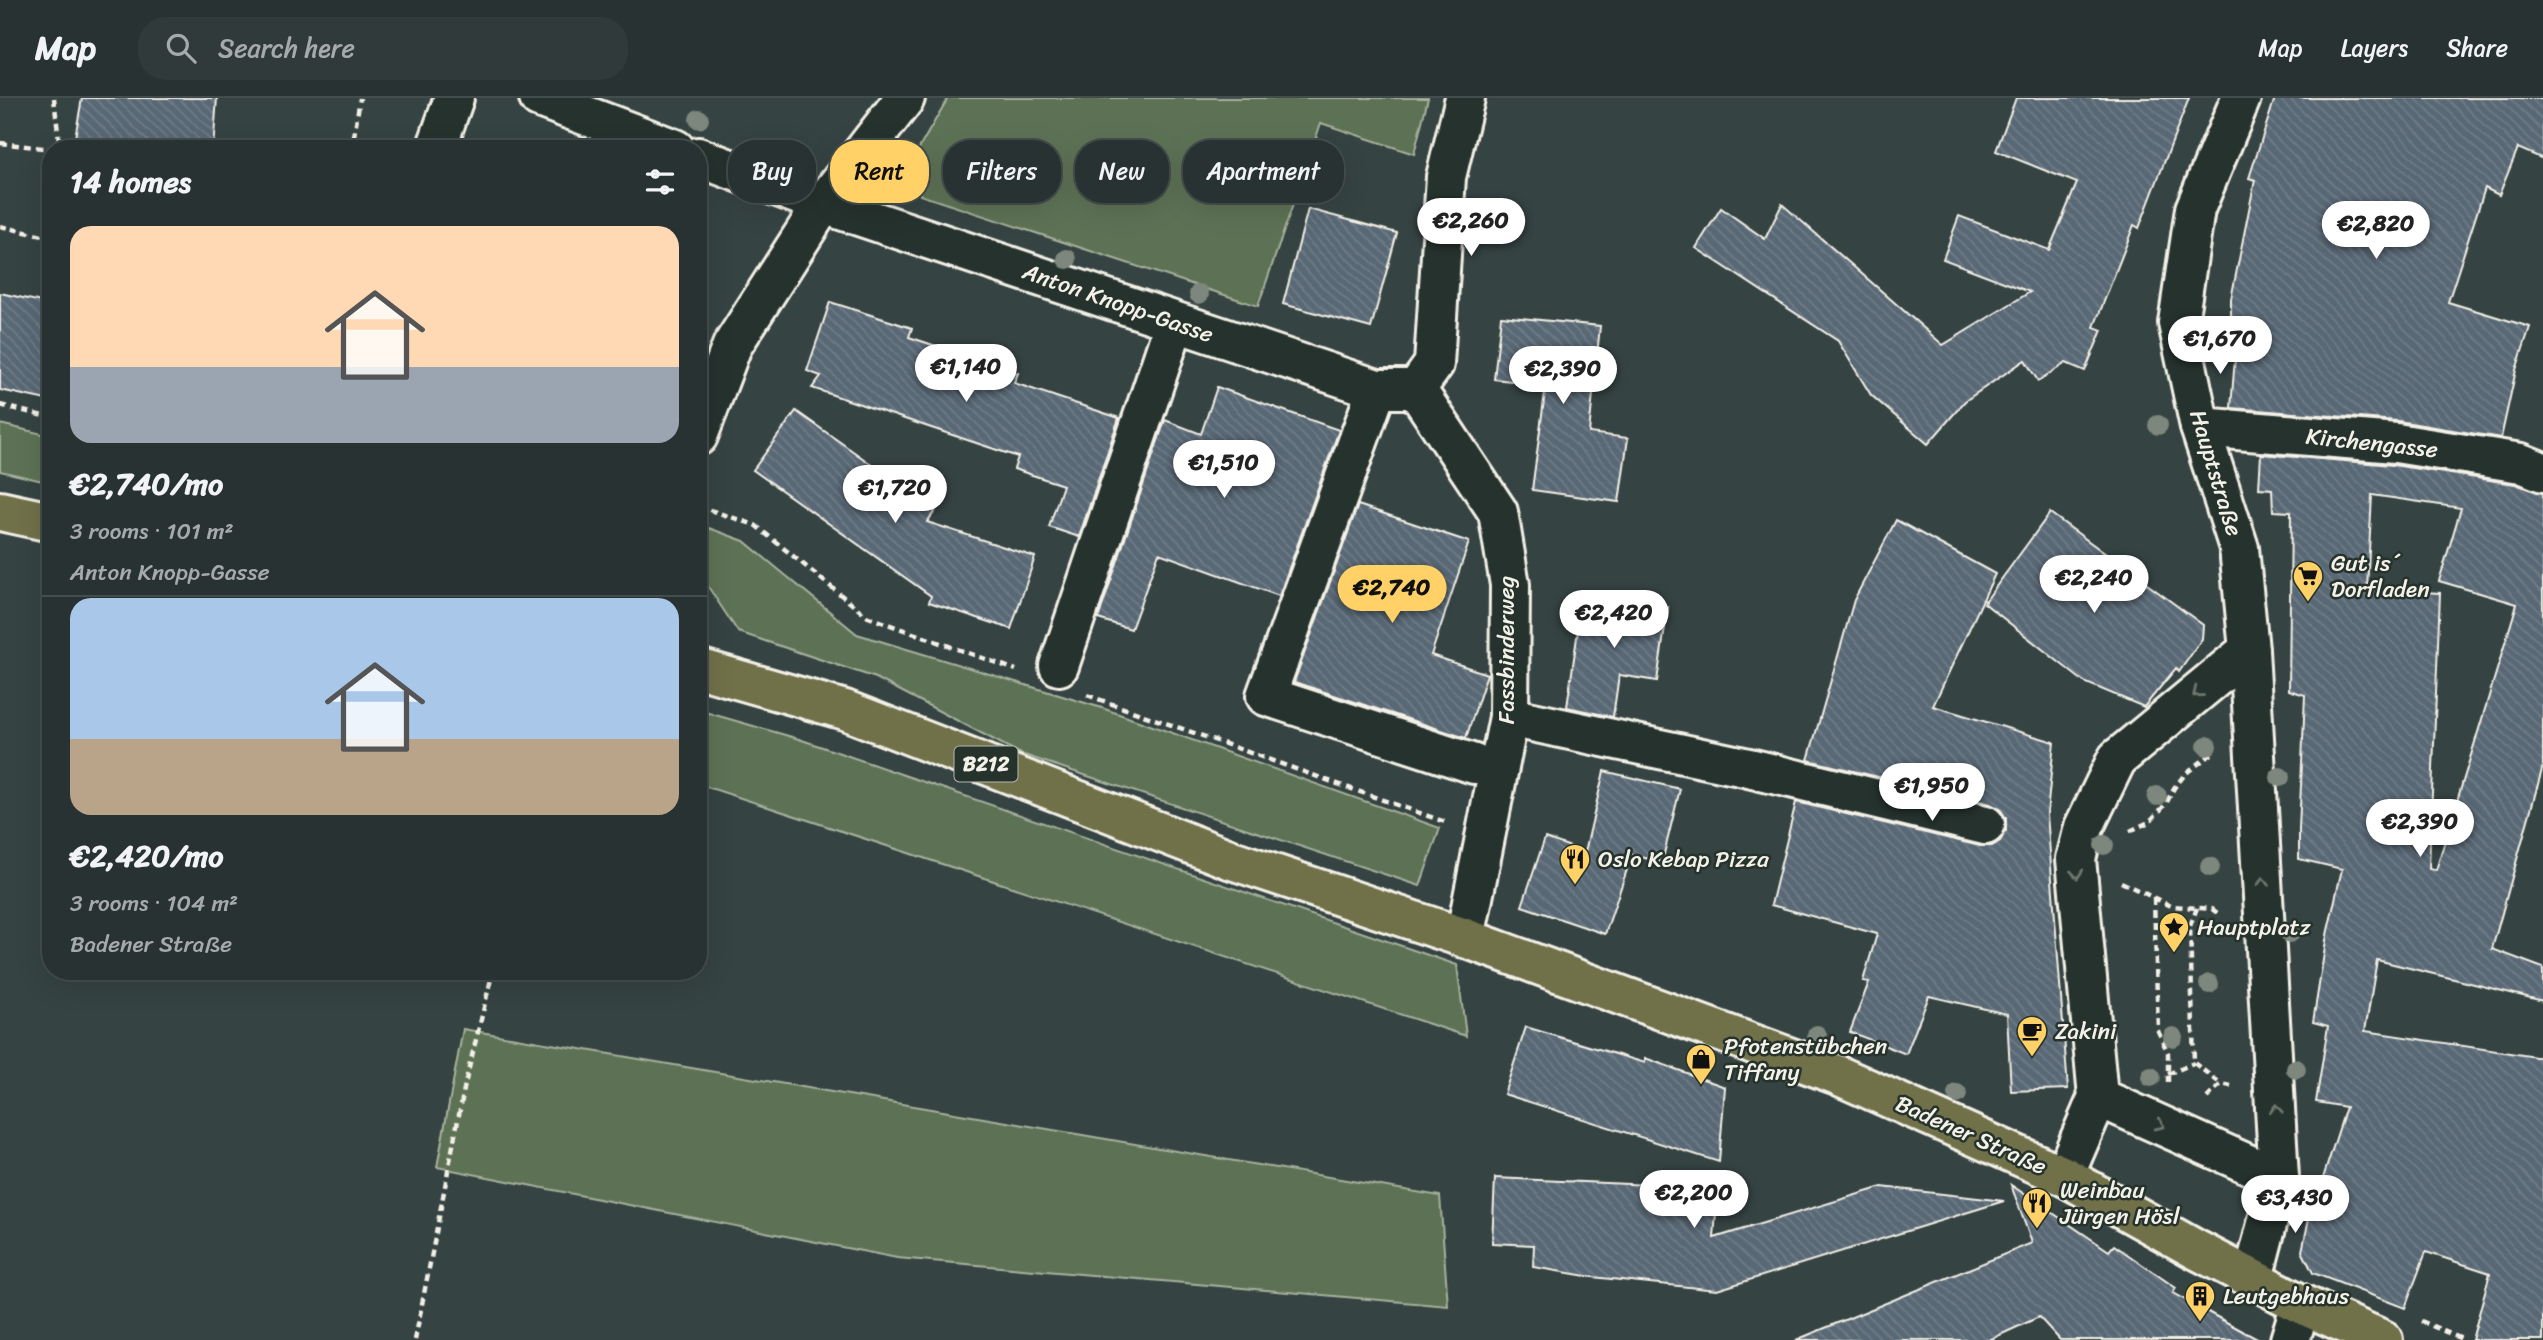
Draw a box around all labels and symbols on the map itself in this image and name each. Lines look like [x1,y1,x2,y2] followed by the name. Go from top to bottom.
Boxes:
[1414,198,1528,258] pin: €2,260
[2319,202,2433,261] pin: €2,820
[1016,251,1219,355] street label: Anton Knopp-Gasse
[2163,316,2277,376] pin: €1,670
[909,344,1023,404] pin: €1,140
[1506,346,1620,406] pin: €2,390
[2177,405,2255,542] street label: Hauptstraße
[2304,416,2440,470] street label: Kirchengasse
[1167,440,1281,500] pin: €1,510
[838,466,952,525] pin: €1,720
[2331,543,2430,610] place label: Gut is´ Dorfladen
[2037,556,2151,615] pin: €2,240
[2291,559,2325,603] supermarket icon: Gut is´ Dorfladen
[1335,566,1449,625] pin: €2,740
[1486,576,1527,724] street label: Fassbinderweg
[1557,590,1671,650] pin: €2,420
[2192,685,2205,697] one-way arrow
[954,746,1018,782] road number: B212
[1875,764,1989,823] pin: €1,950
[2363,800,2477,859] pin: €2,390
[1598,839,1769,880] place label: Oslo Kebap Pizza
[1558,842,1592,886] restaurant icon: Oslo Kebap Pizza
[2069,869,2084,880] one-way arrow
[2256,877,2271,888] one-way arrow
[2197,907,2311,948] place label: Hauptplatz
[2157,910,2191,954] place icon: Hauptplatz
[2055,1011,2117,1052] place label: Zakini
[2015,1014,2049,1058] cafe icon: Zakini
[1724,1026,1888,1093] place label: Pfotenstübchen Tiffany
[1684,1042,1718,1086] shop icon: Pfotenstübchen Tiffany
[1889,1083,2054,1187] street label: Badener Straße
[2268,1104,2283,1115] one-way arrow
[2153,1117,2166,1131] one-way arrow
[1637,1170,1751,1230] pin: €2,200
[2059,1170,2180,1237] place label: Weinbau Jürgen Hösl
[2238,1176,2352,1235] pin: €3,430
[2020,1186,2054,1230] restaurant icon: Weinbau Jürgen Hösl
[2223,1276,2350,1317] place label: Leutgebhaus
[2183,1279,2217,1323] building icon: Leutgebhaus

